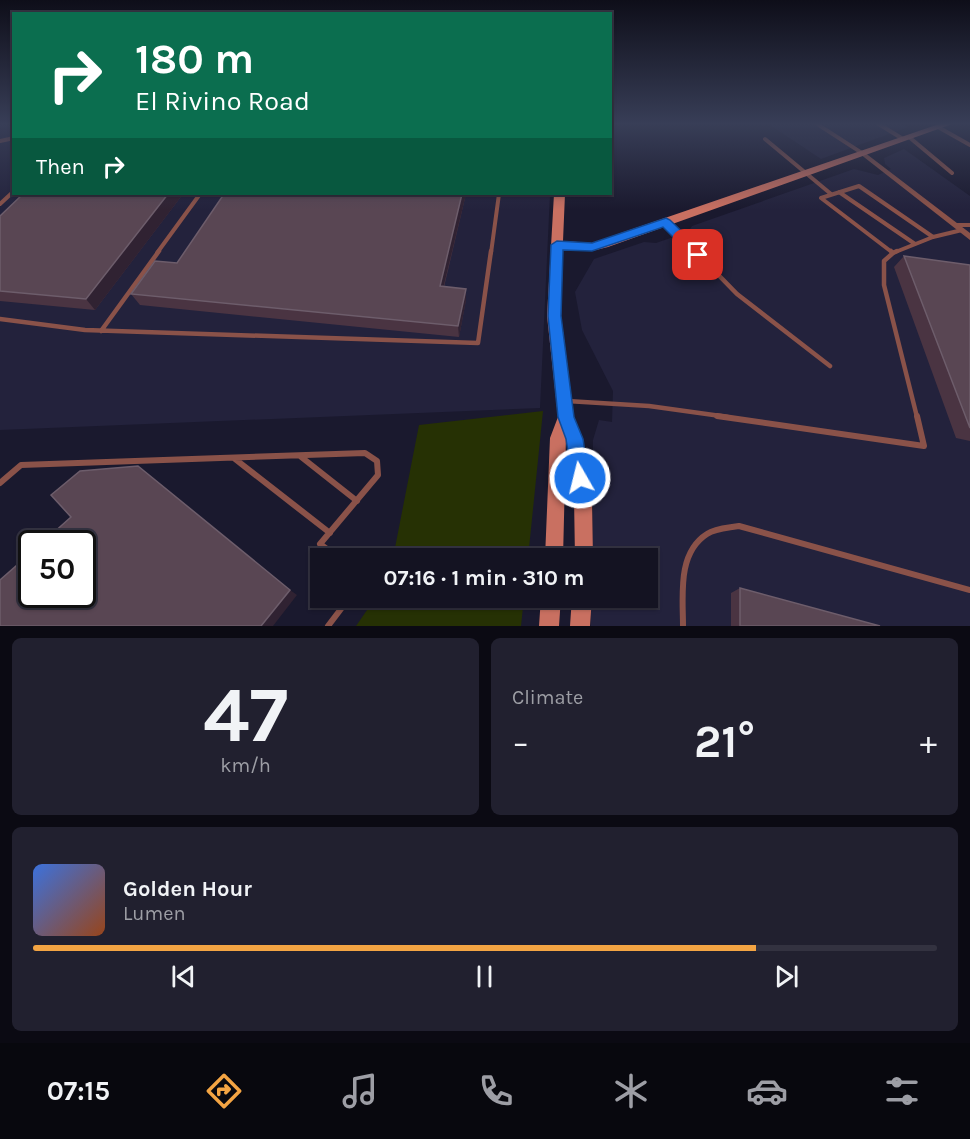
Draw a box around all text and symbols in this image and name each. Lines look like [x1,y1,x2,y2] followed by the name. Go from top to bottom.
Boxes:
[135,34,254,84] text: 180 m
[36,36,114,114] icon: right
[135,85,310,117] text: El Rivino Road
[97,150,130,183] icon: right
[36,154,85,180] text: Then
[672,229,723,280] pin
[681,238,714,271] icon: arrive
[548,446,612,510] position arrow
[18,530,96,608] speed limit sign: 50
[384,565,584,591] text: 07:16 · 1 min · 310 m
[203,669,288,761] text: 47
[512,686,583,709] text: Climate
[694,716,755,768] text: 21°
[512,723,529,761] text: −
[920,723,937,761] text: +
[220,754,271,777] text: km/h
[123,876,252,902] text: Golden Hour
[123,902,186,925] text: Lumen
[167,960,200,993] icon: previous
[468,960,501,993] icon: pause
[770,960,803,993] icon: next
[203,1070,245,1112] icon: directions
[339,1070,381,1112] icon: music
[475,1070,517,1112] icon: phone
[610,1070,652,1112] icon: climate
[746,1070,788,1112] icon: car
[881,1070,923,1112] icon: filters
[47,1075,110,1107] text: 07:15

